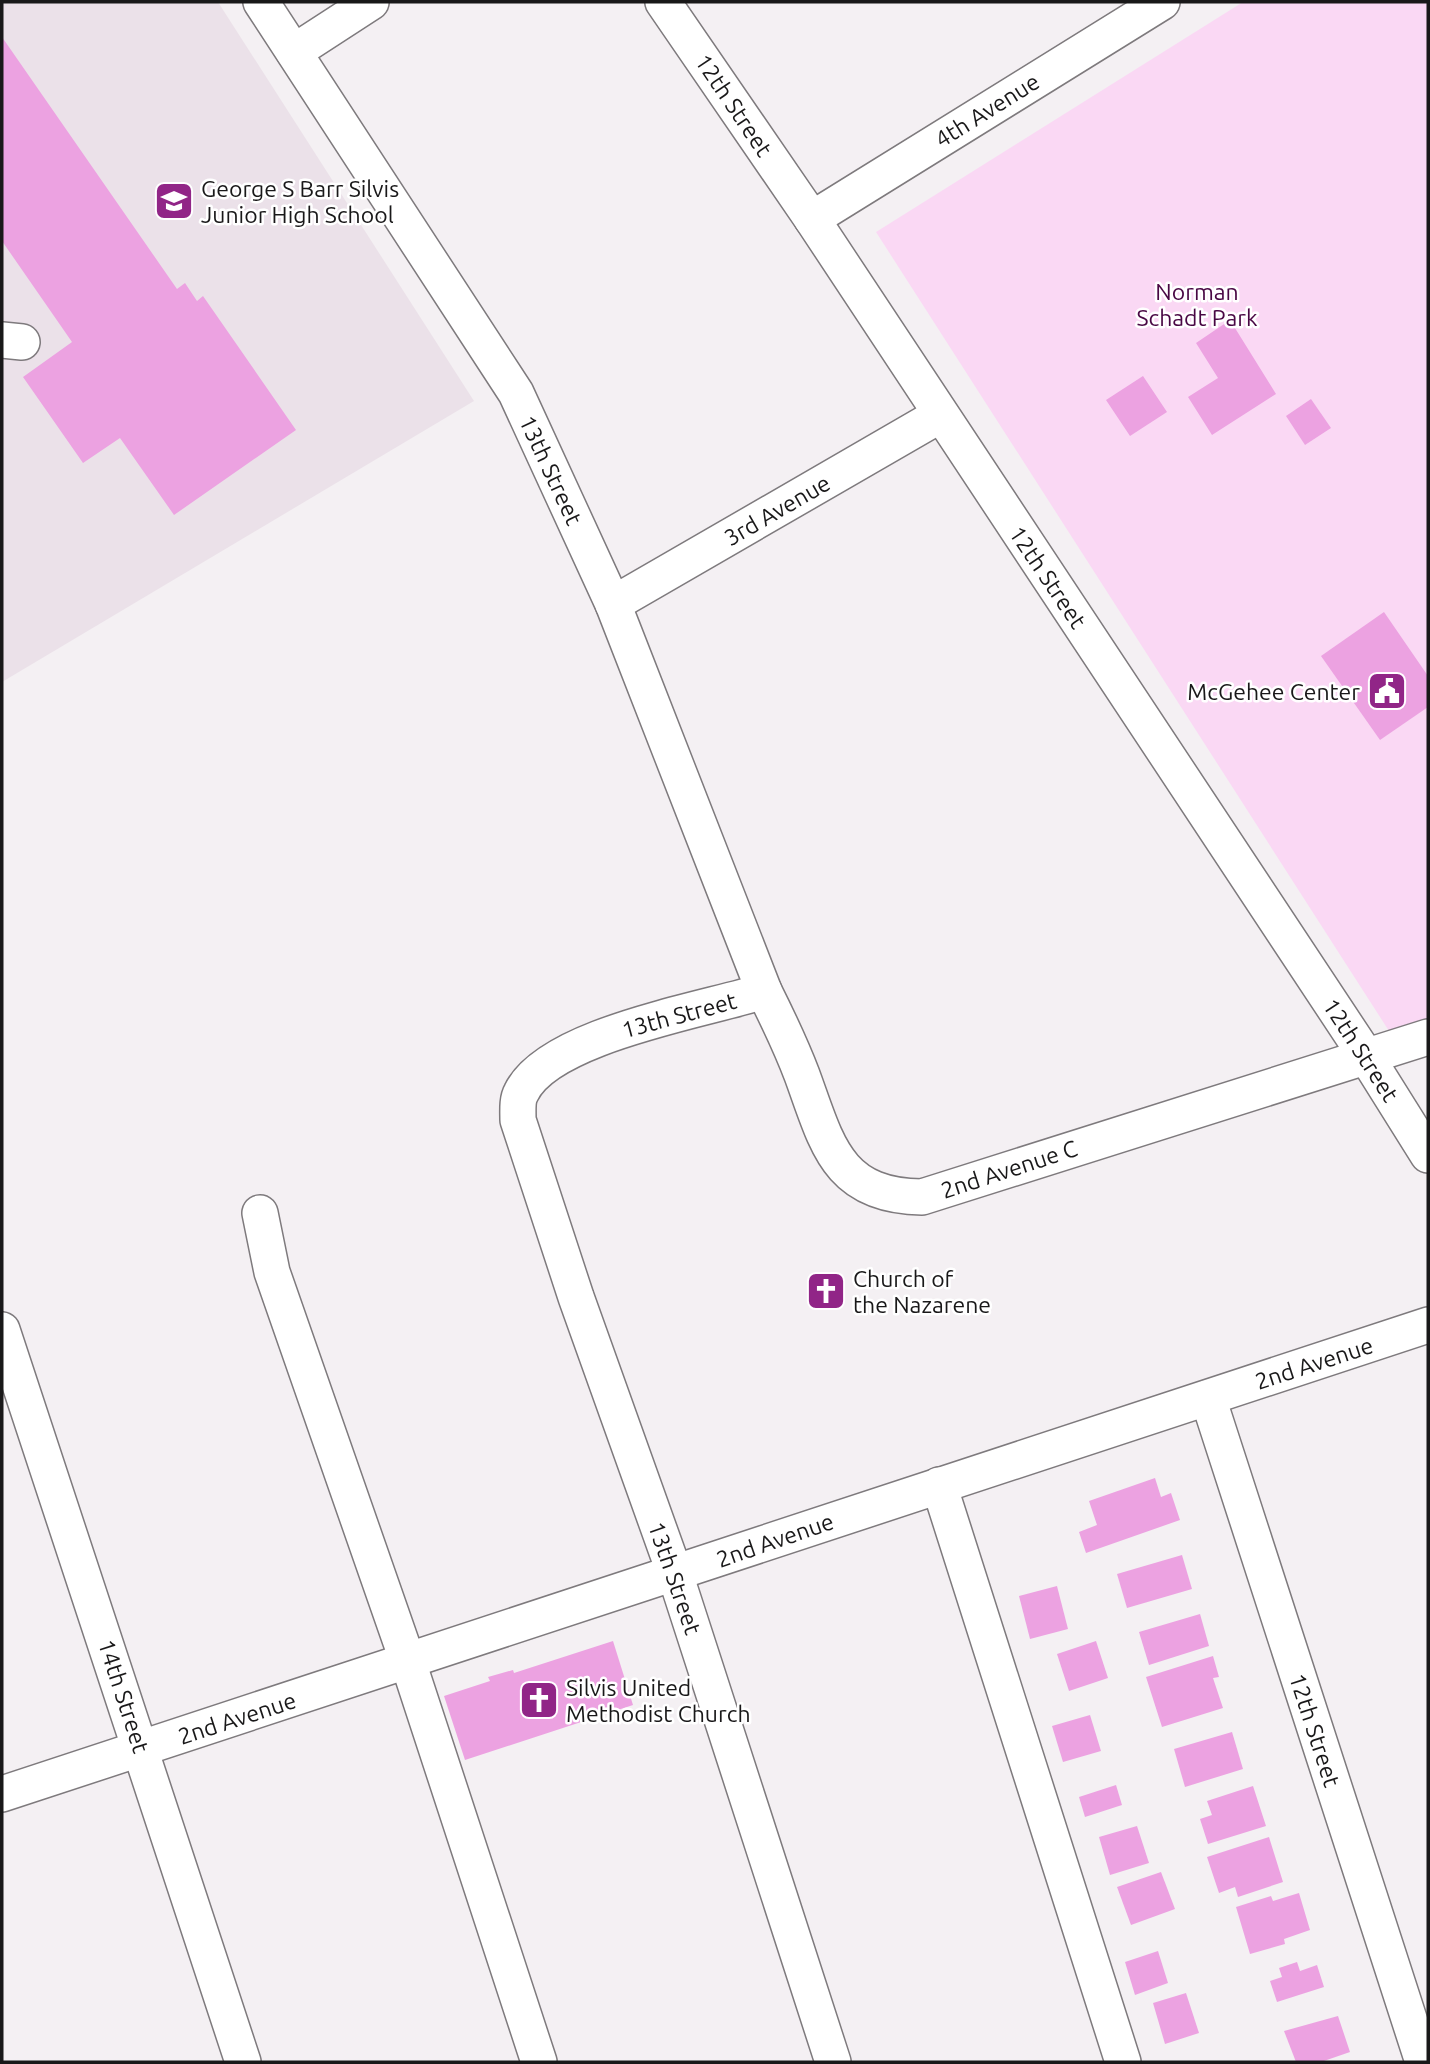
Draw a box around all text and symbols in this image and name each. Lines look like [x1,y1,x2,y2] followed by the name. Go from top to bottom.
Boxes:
[691,49,777,161] street label: 12th Street
[930,68,1044,152] street label: 4th Avenue
[201,176,399,227] place label: George S Barr Silvis Junior High School
[153,180,195,222] school or university icon: George S Barr Silvis Junior High School
[1136,279,1258,330] park label: Norman Schadt Park
[515,411,587,529] street label: 13th Street
[720,470,834,550] street label: 3rd Avenue
[1005,521,1091,633] street label: 12th Street
[1366,670,1408,712] public building icon: McGehee Center
[1187,679,1360,704] place label: McGehee Center
[619,988,739,1042] street label: 13th Street
[1318,994,1404,1106] street label: 12th Street
[938,1135,1080,1203] street label: 2nd Avenue C
[853,1266,991,1317] place label: Church of the Nazarene
[805,1270,847,1312] church icon: Church of the Nazarene
[1252,1332,1376,1394] street label: 2nd Avenue
[713,1508,837,1572] street label: 2nd Avenue
[644,1518,706,1638] street label: 13th Street
[94,1636,154,1756] street label: 14th Street
[1285,1670,1345,1790] street label: 12th Street
[566,1675,751,1726] place label: Silvis United Methodist Church
[518,1679,560,1721] church icon: Silvis United Methodist Church
[175,1687,299,1749] street label: 2nd Avenue

